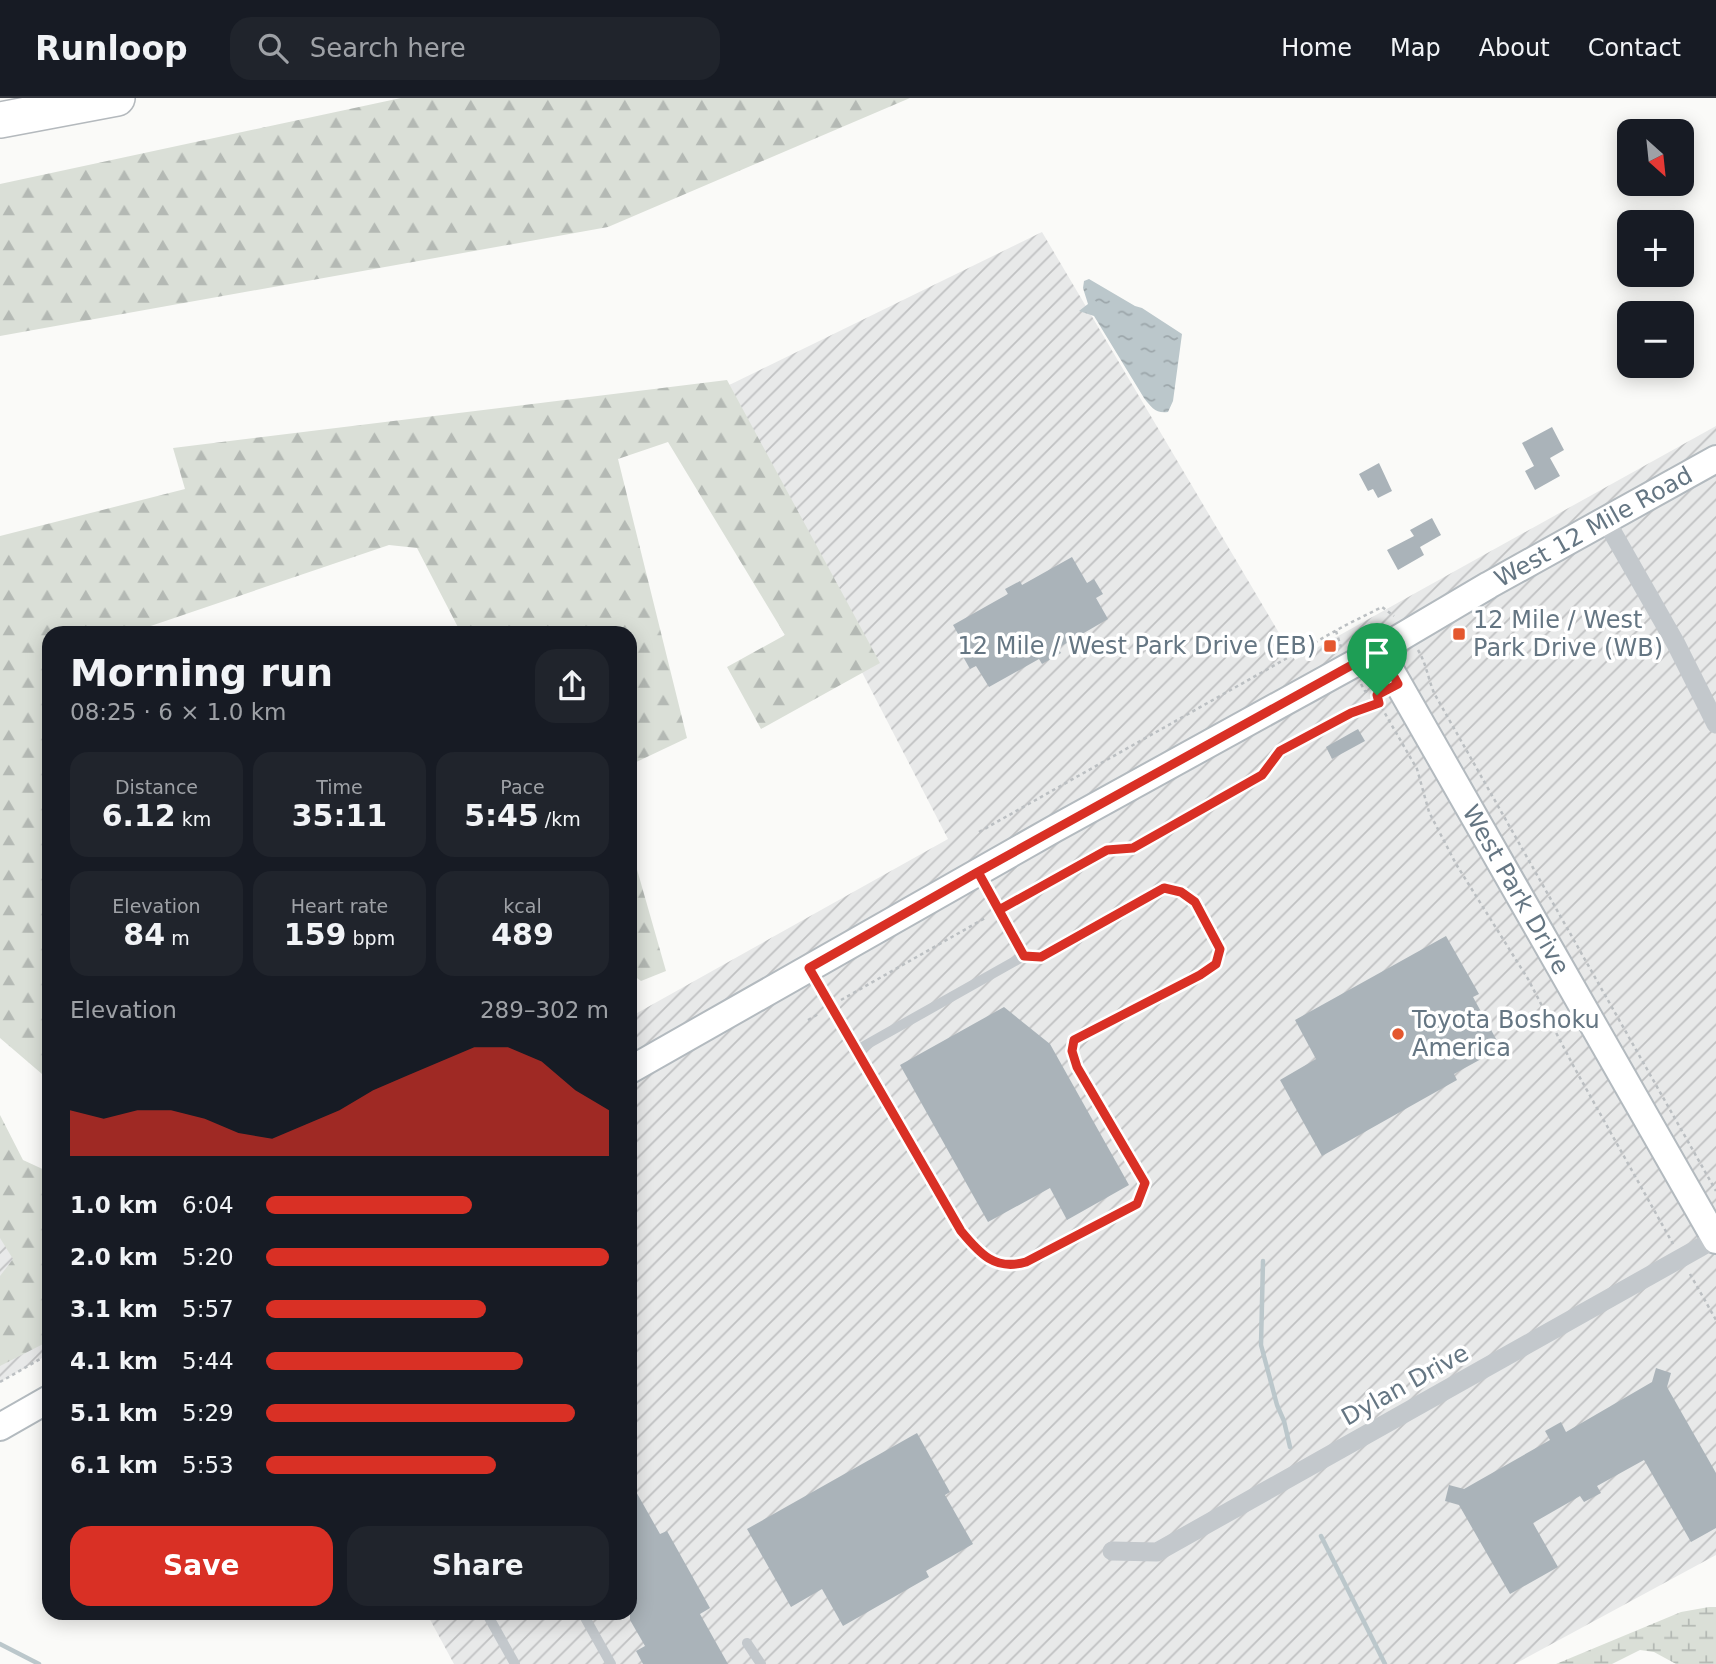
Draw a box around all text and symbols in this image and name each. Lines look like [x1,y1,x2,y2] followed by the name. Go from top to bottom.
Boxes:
[230,17,720,80] search box
[35,29,188,68] text: Runloop
[254,29,292,67] icon: search
[310,33,466,63] text: Search here
[1281,34,1352,62] text: Home
[1390,34,1441,62] text: Map
[1479,34,1550,62] text: About
[1588,34,1681,62] text: Contact
[1617,119,1694,196] north arrow
[1617,119,1694,378] map controls
[1617,210,1694,287] button: +
[1617,301,1694,378] button: −
[1490,461,1697,593] street label: West 12 Mile Road
[1473,606,1663,662] place label: 12 Mile / West Park Drive (WB)
[1347,623,1407,695] pin
[1451,626,1467,642] marker: 12 Mile / West Park Drive (WB)
[958,632,1316,660] place label: 12 Mile / West Park Drive (EB)
[1358,634,1396,672] icon: arrive
[1322,638,1338,654] marker: 12 Mile / West Park Drive (EB)
[535,649,609,723] button: share
[70,651,333,695] text: Morning run
[70,699,286,725] text: 08:25 · 6 × 1.0 km
[115,776,198,798] text: Distance
[316,776,363,798] text: Time
[500,776,545,798] text: Pace
[102,798,176,833] text: 6.12
[292,798,387,833] text: 35:11
[464,798,539,833] text: 5:45
[1457,800,1575,979] street label: West Park Drive
[176,808,211,830] text: km
[539,808,581,830] text: /km
[112,895,201,917] text: Elevation
[291,895,388,917] text: Heart rate
[503,895,542,917] text: kcal
[123,917,165,952] text: 84
[284,917,346,952] text: 159
[491,917,554,952] text: 489
[165,927,190,949] text: m
[346,927,395,949] text: bpm
[70,997,177,1023] text: Elevation
[480,997,609,1023] text: 289–302 m
[1411,1006,1600,1062] place label: Toyota Boshoku America
[1390,1026,1406,1042] marker: Toyota Boshoku America
[70,1192,158,1218] text: 1.0 km
[182,1192,234,1218] text: 6:04
[70,1244,158,1270] text: 2.0 km
[182,1244,234,1270] text: 5:20
[70,1296,158,1322] text: 3.1 km
[182,1296,234,1322] text: 5:57
[1337,1339,1473,1431] street label: Dylan Drive
[70,1348,158,1374] text: 4.1 km
[182,1348,234,1374] text: 5:44
[70,1400,158,1426] text: 5.1 km
[182,1400,234,1426] text: 5:29
[70,1452,158,1478] text: 6.1 km
[182,1452,234,1478] text: 5:53
[70,1526,333,1606] button: Save
[347,1526,609,1606] button: Share

